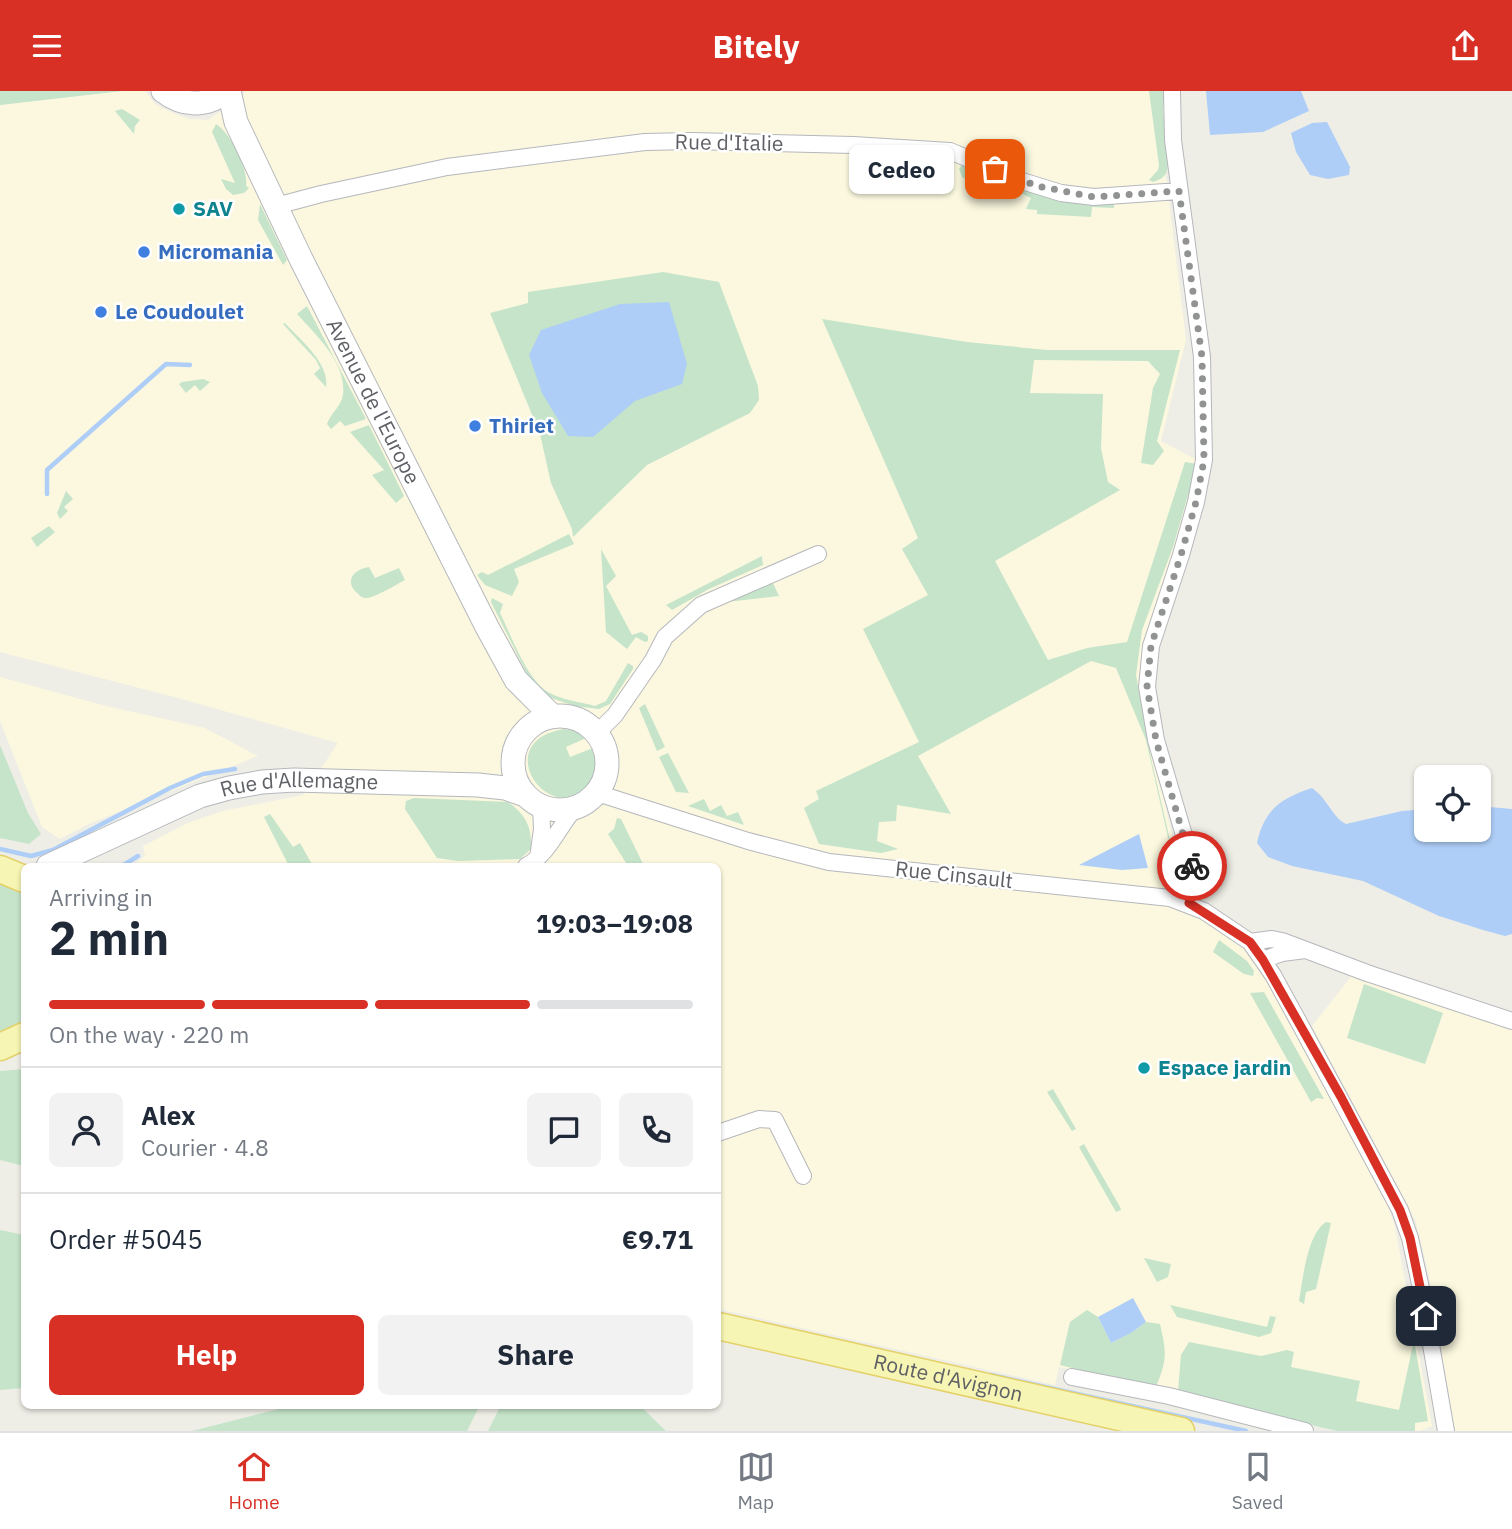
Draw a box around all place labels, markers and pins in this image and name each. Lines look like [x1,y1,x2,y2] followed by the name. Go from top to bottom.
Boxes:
[965,139,1025,199] pin
[848,145,953,193] callout: Cedeo
[193,194,233,222] place label: SAV
[171,201,187,217] marker: SAV
[158,237,274,265] place label: Micromania
[136,244,152,260] marker: Micromania
[115,297,244,325] place label: Le Coudoulet
[93,304,109,320] marker: Le Coudoulet
[489,411,554,439] place label: Thiriet
[467,418,483,434] marker: Thiriet
[1158,1053,1291,1081] place label: Espace jardin
[1136,1060,1152,1076] marker: Espace jardin
[1396,1286,1456,1346] pin

